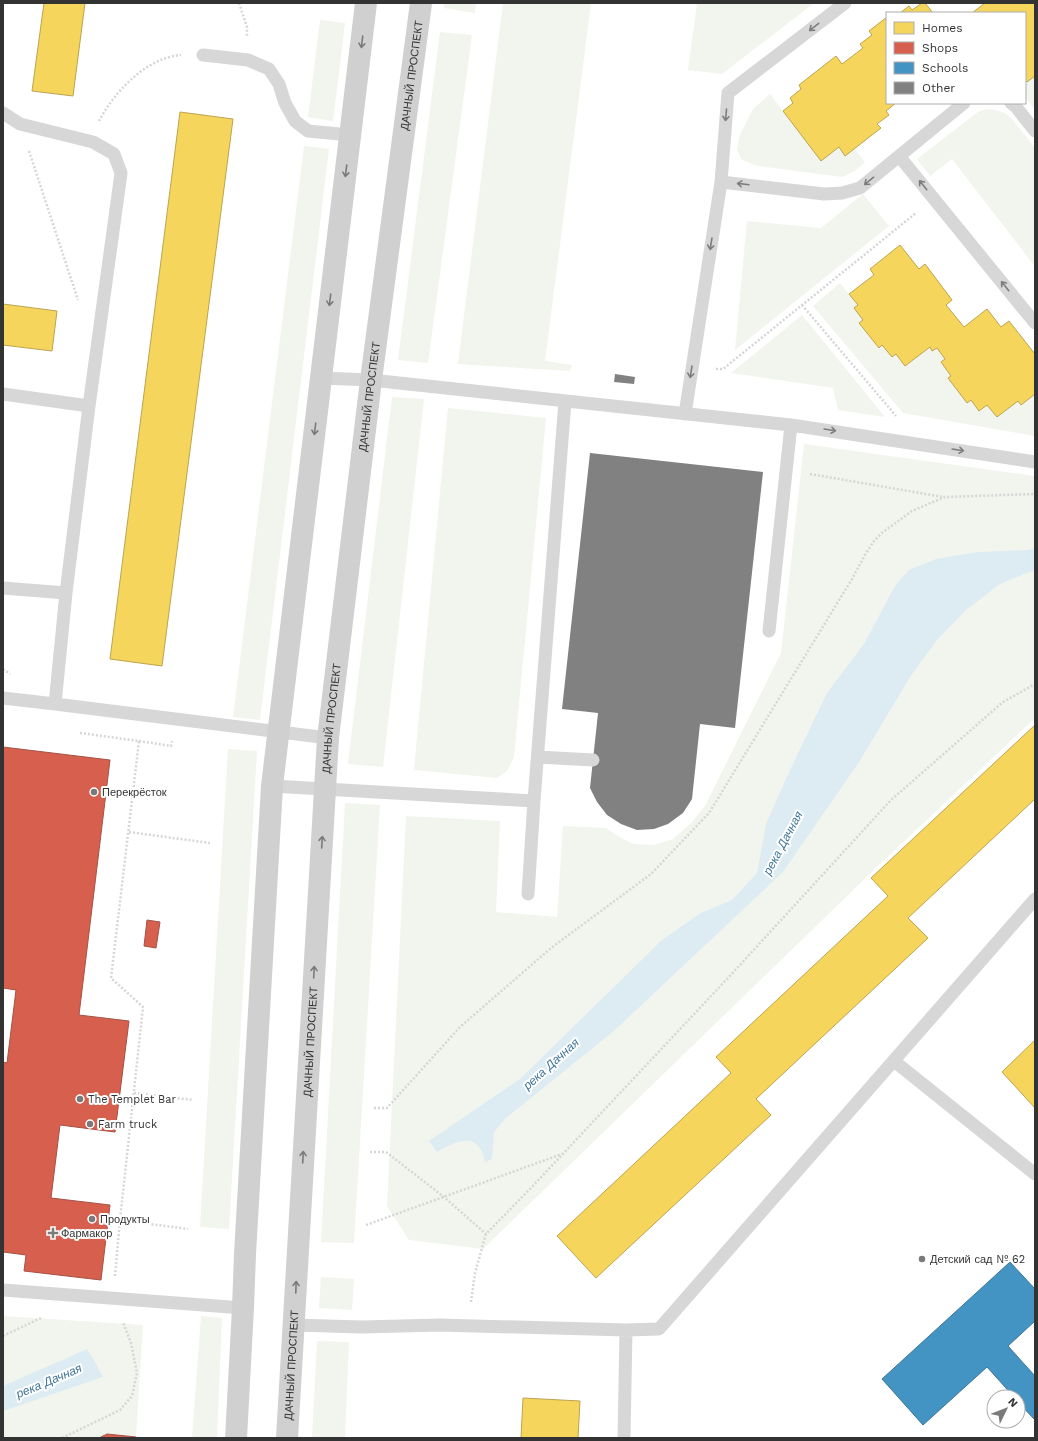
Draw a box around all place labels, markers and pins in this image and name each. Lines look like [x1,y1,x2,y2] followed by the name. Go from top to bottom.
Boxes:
[102,786,167,799] place label: Перекрёсток
[89,787,99,797] marker: Перекрёсток
[88,1093,177,1106] place label: The Templet Bar
[75,1094,85,1104] marker: The Templet Bar
[98,1118,157,1131] place label: Farm truck
[85,1119,95,1129] marker: Farm truck
[100,1213,150,1226] place label: Продукты
[87,1214,97,1224] marker: Продукты
[61,1227,112,1240] place label: Фармакор
[48,1228,58,1238] marker: Фармакор
[930,1253,1025,1266] place label: Детский сад № 62
[917,1254,927,1264] marker: Детский сад № 62

